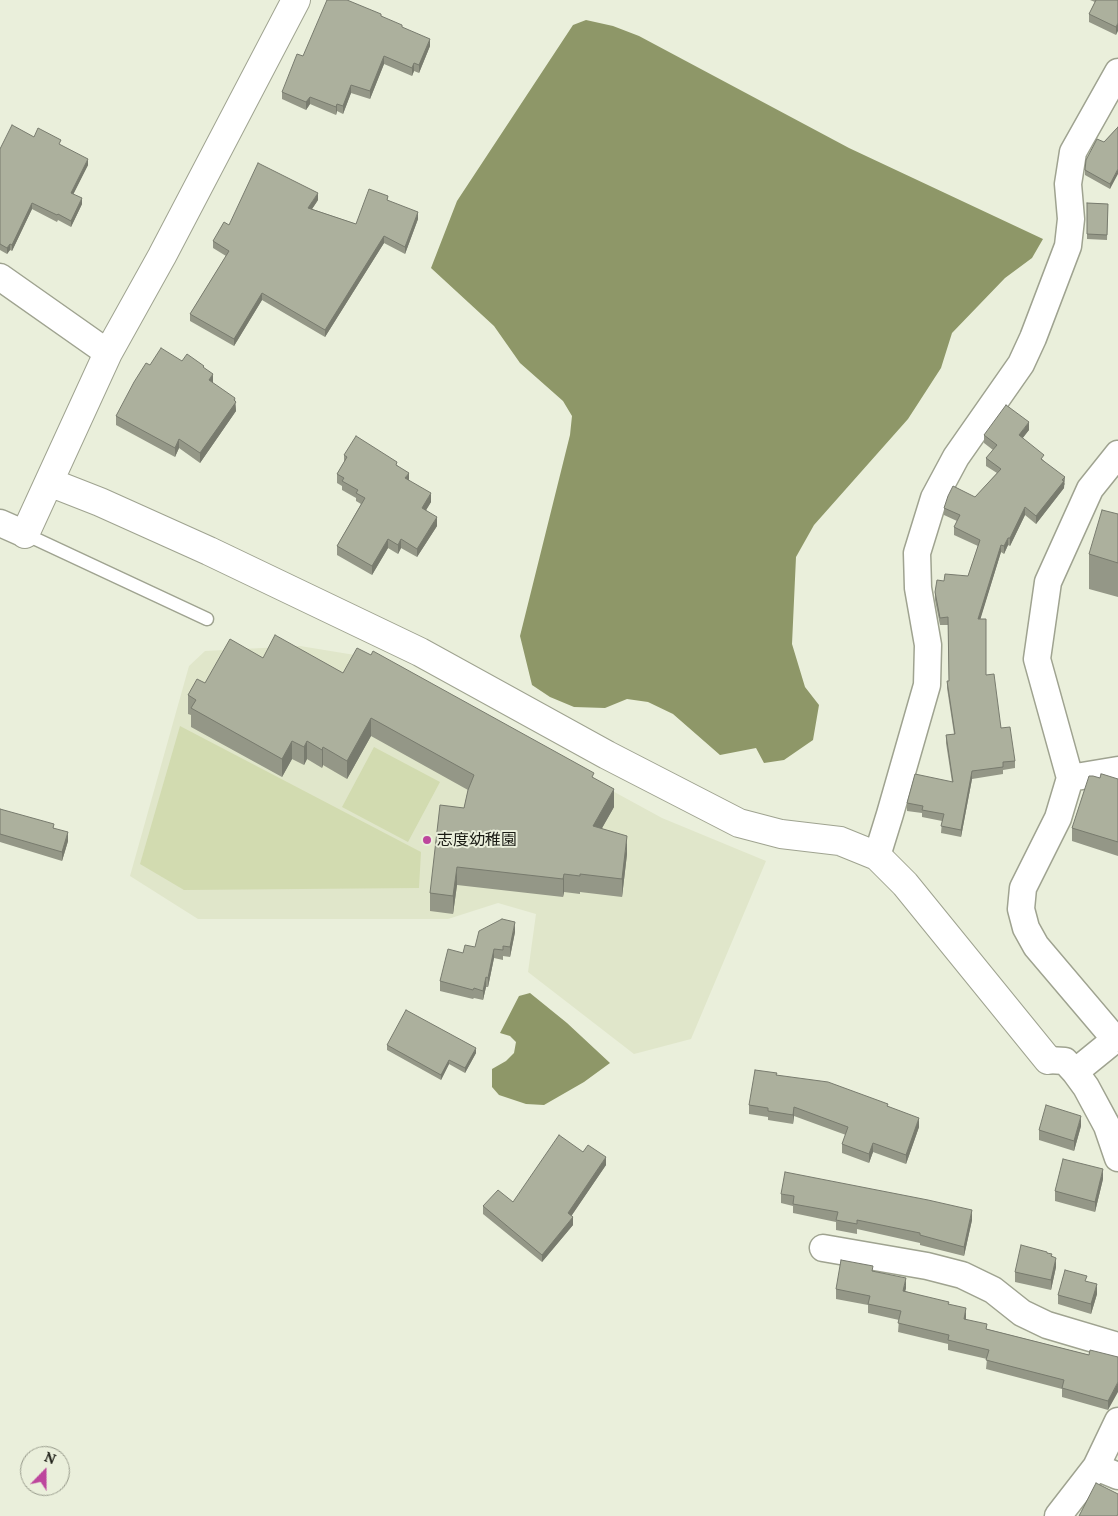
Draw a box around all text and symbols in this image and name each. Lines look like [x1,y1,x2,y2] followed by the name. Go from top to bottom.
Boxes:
[437,830,517,850] place label: 志度幼稚園
[421,834,433,846] marker: 志度幼稚園
[20,1446,70,1496] north arrow
[42,1448,59,1468] text: N

